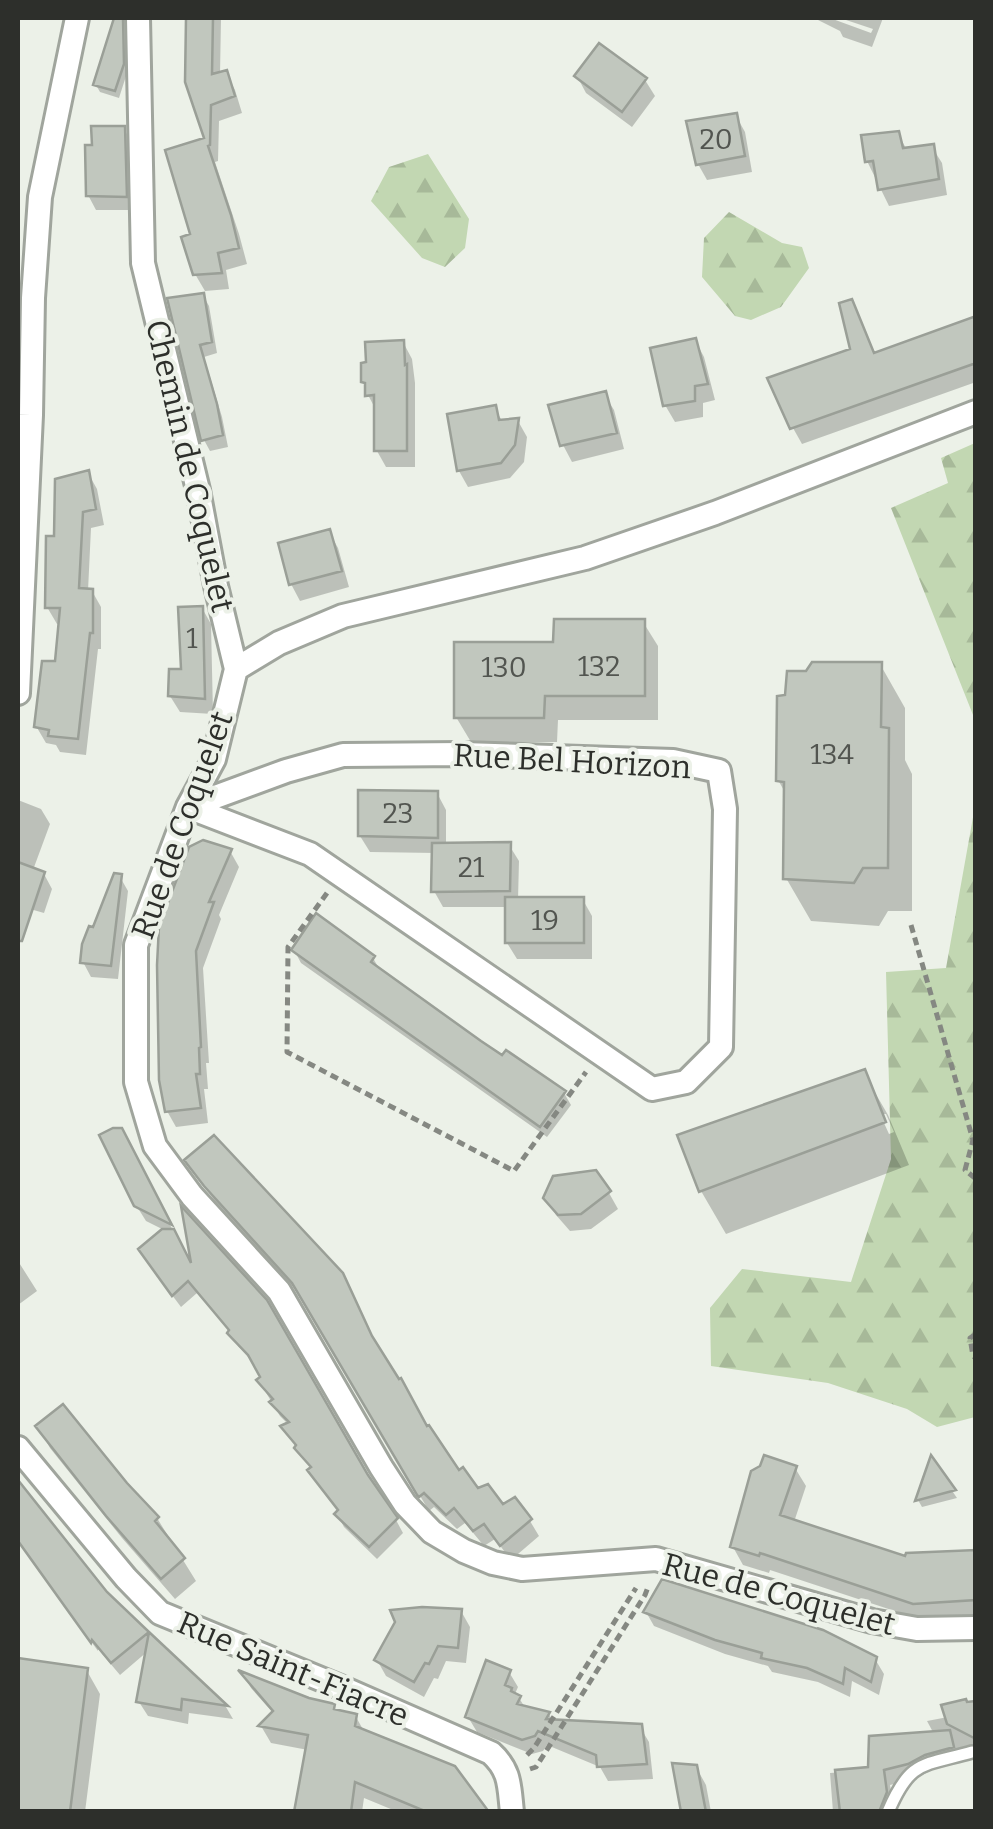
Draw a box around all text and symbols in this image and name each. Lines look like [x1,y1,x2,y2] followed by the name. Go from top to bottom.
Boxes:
[699,123,733,156] house number: 20
[138,316,242,616] street label: Chemin de Coquelet
[186,622,198,655] house number: 1
[578,650,620,683] house number: 132
[481,651,527,684] house number: 130
[123,706,241,944] street label: Rue de Coquelet
[452,736,692,786] street label: Rue Bel Horizon
[810,738,854,771] house number: 134
[382,797,414,830] house number: 23
[458,851,485,884] house number: 21
[531,904,559,937] house number: 19
[658,1545,900,1643] street label: Rue de Coquelet
[172,1603,414,1735] street label: Rue Saint-Fiacre

